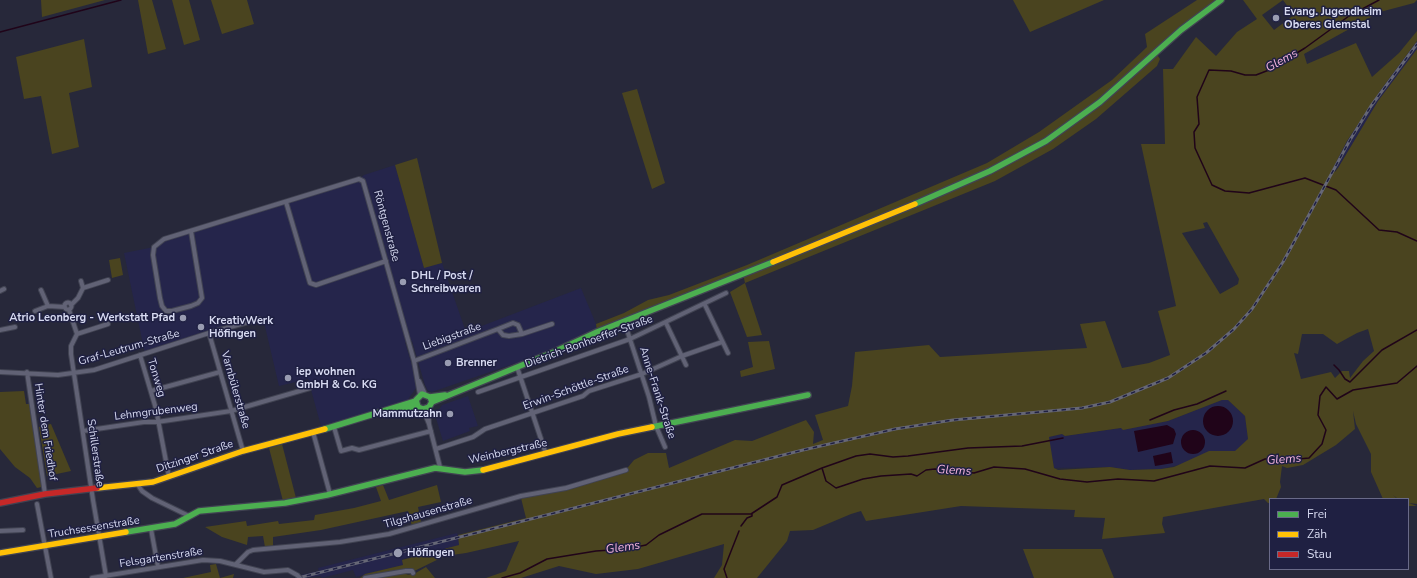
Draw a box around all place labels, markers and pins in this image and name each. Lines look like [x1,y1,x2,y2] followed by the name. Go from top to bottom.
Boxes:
[1284,5,1382,31] place label: Evang. Jugendheim Oberes Glemstal
[1271,13,1281,23] marker: Evang. Jugendheim Oberes Glemstal
[411,269,481,295] place label: DHL / Post / Schreibwaren
[398,277,408,287] marker: DHL / Post / Schreibwaren
[9,311,175,325] place label: Atrio Leonberg - Werkstatt Pfad
[178,313,188,323] marker: Atrio Leonberg - Werkstatt Pfad
[209,314,273,340] place label: KreativWerk Höfingen
[196,322,206,332] marker: KreativWerk Höfingen
[456,356,497,370] place label: Brenner
[443,358,453,368] marker: Brenner
[296,365,377,391] place label: iep wohnen GmbH & Co. KG
[283,373,293,383] marker: iep wohnen GmbH & Co. KG
[372,407,442,421] place label: Mammutzahn
[445,409,455,419] marker: Mammutzahn
[407,546,454,560] place label: Höfingen
[392,547,404,559] marker: Höfingen

